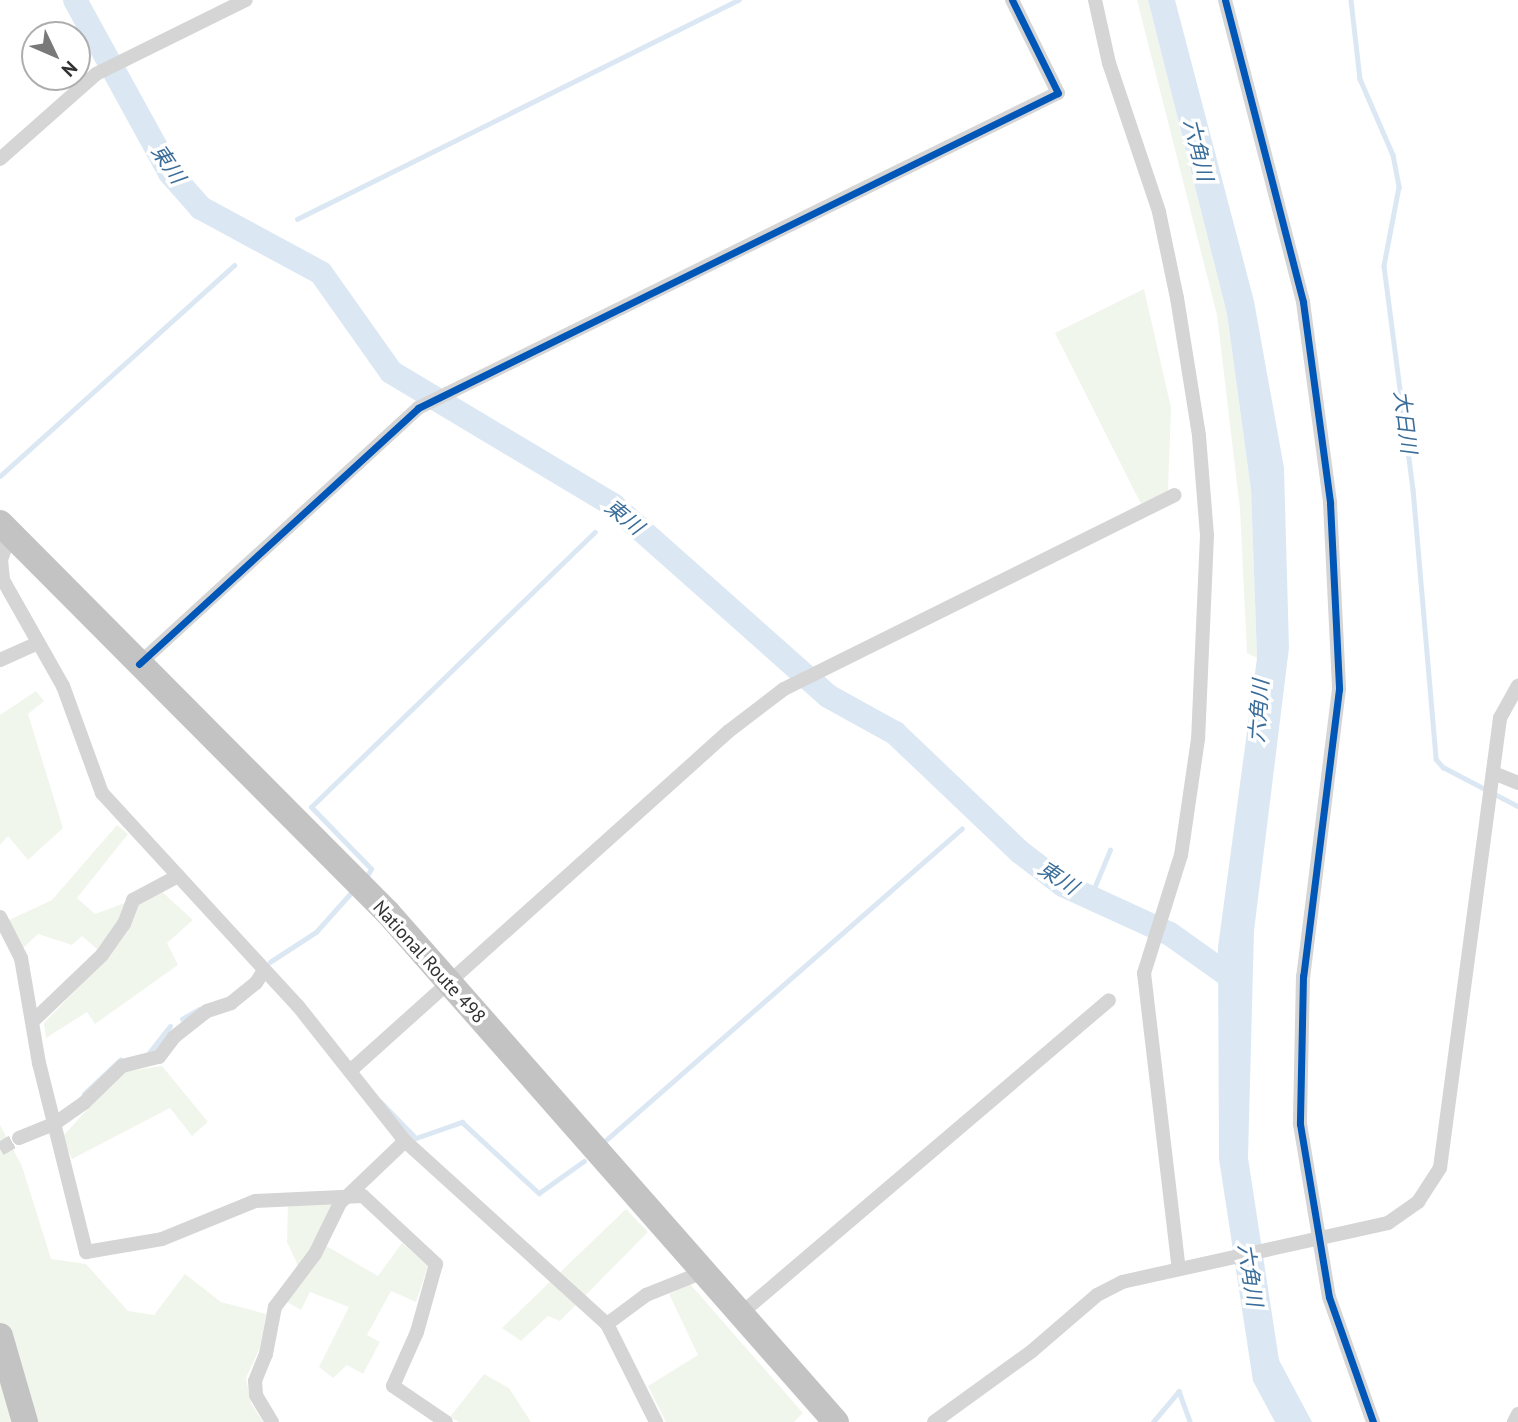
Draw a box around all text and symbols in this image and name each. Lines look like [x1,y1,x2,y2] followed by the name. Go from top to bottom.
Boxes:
[21,21,91,91] north arrow
[57,56,83,82] text: N
[1178,116,1218,184] water label: 六角川
[146,140,190,188] water label: 東川
[1389,389,1421,455] water label: 大日川
[600,494,648,540] water label: 東川
[1244,679,1274,743] water label: 六角川
[1034,856,1082,900] water label: 東川
[368,896,490,1028] street label: National Route 498
[1233,1242,1267,1308] water label: 六角川

